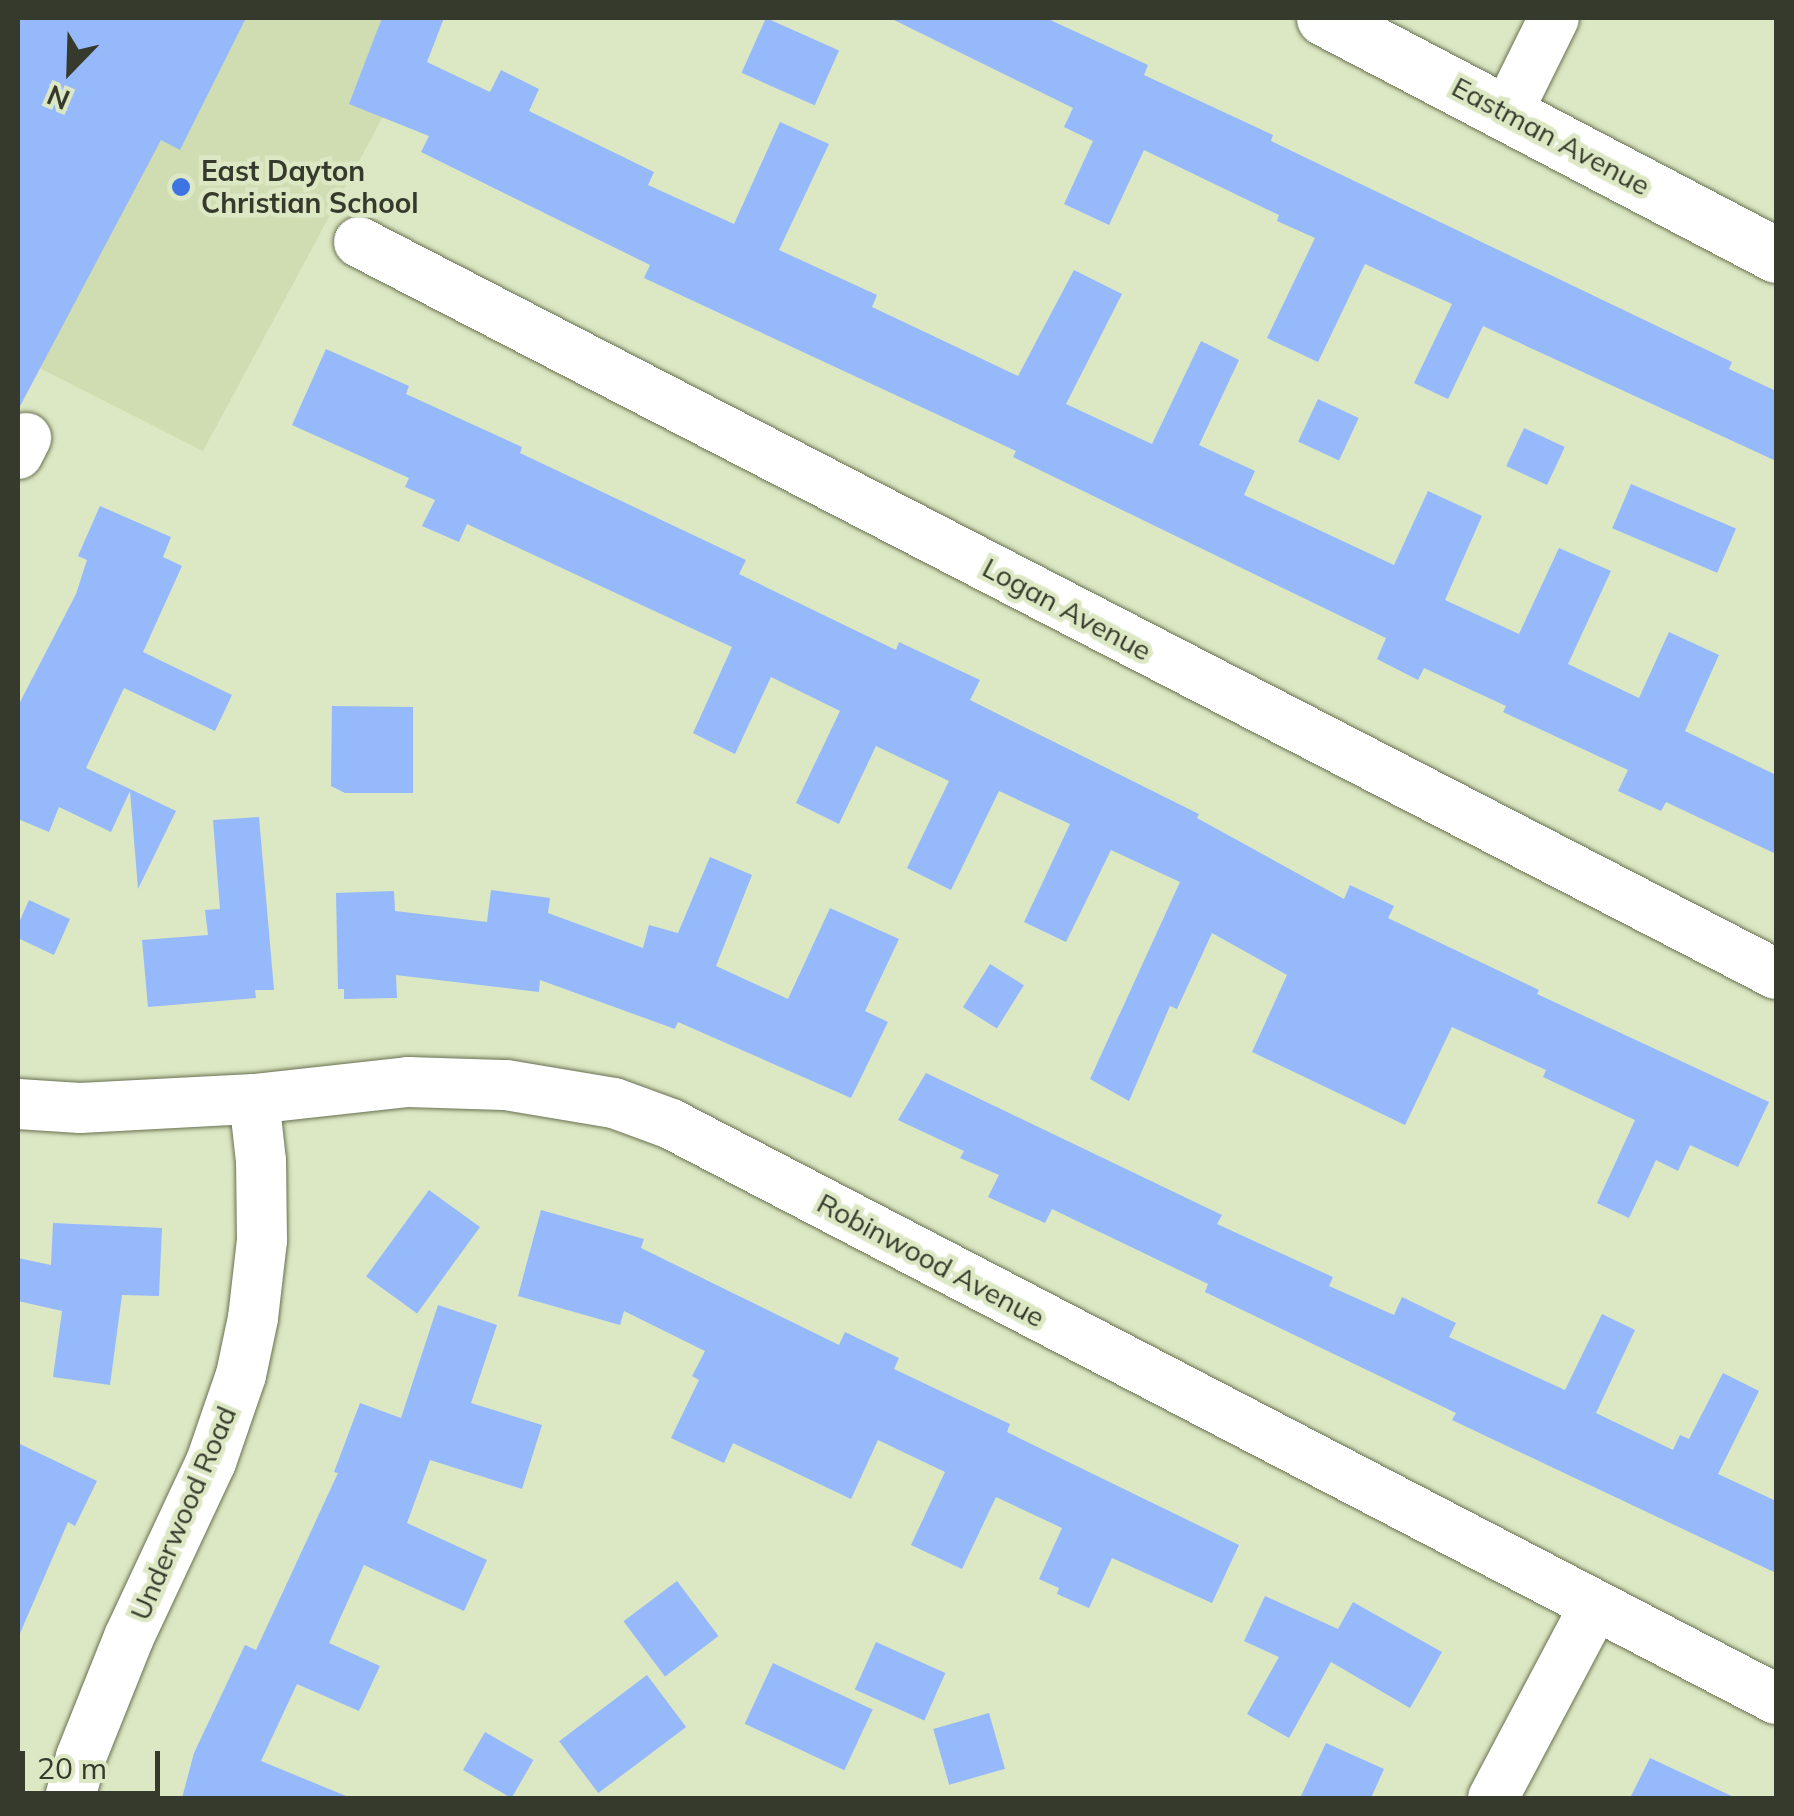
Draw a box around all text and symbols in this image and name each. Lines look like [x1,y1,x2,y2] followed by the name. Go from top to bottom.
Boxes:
[20,20,120,120] north arrow
[1446,70,1656,202] street label: Eastman Avenue
[42,78,75,118] text: N
[201,154,419,220] place label: East Dayton Christian School
[170,176,192,198] marker: East Dayton Christian School
[977,550,1157,668] street label: Logan Avenue
[812,1186,1050,1334] street label: Robinwood Avenue
[123,1401,243,1625] street label: Underwood Road
[25,1731,165,1793] scale bar
[37,1749,107,1787] text: 20 m

